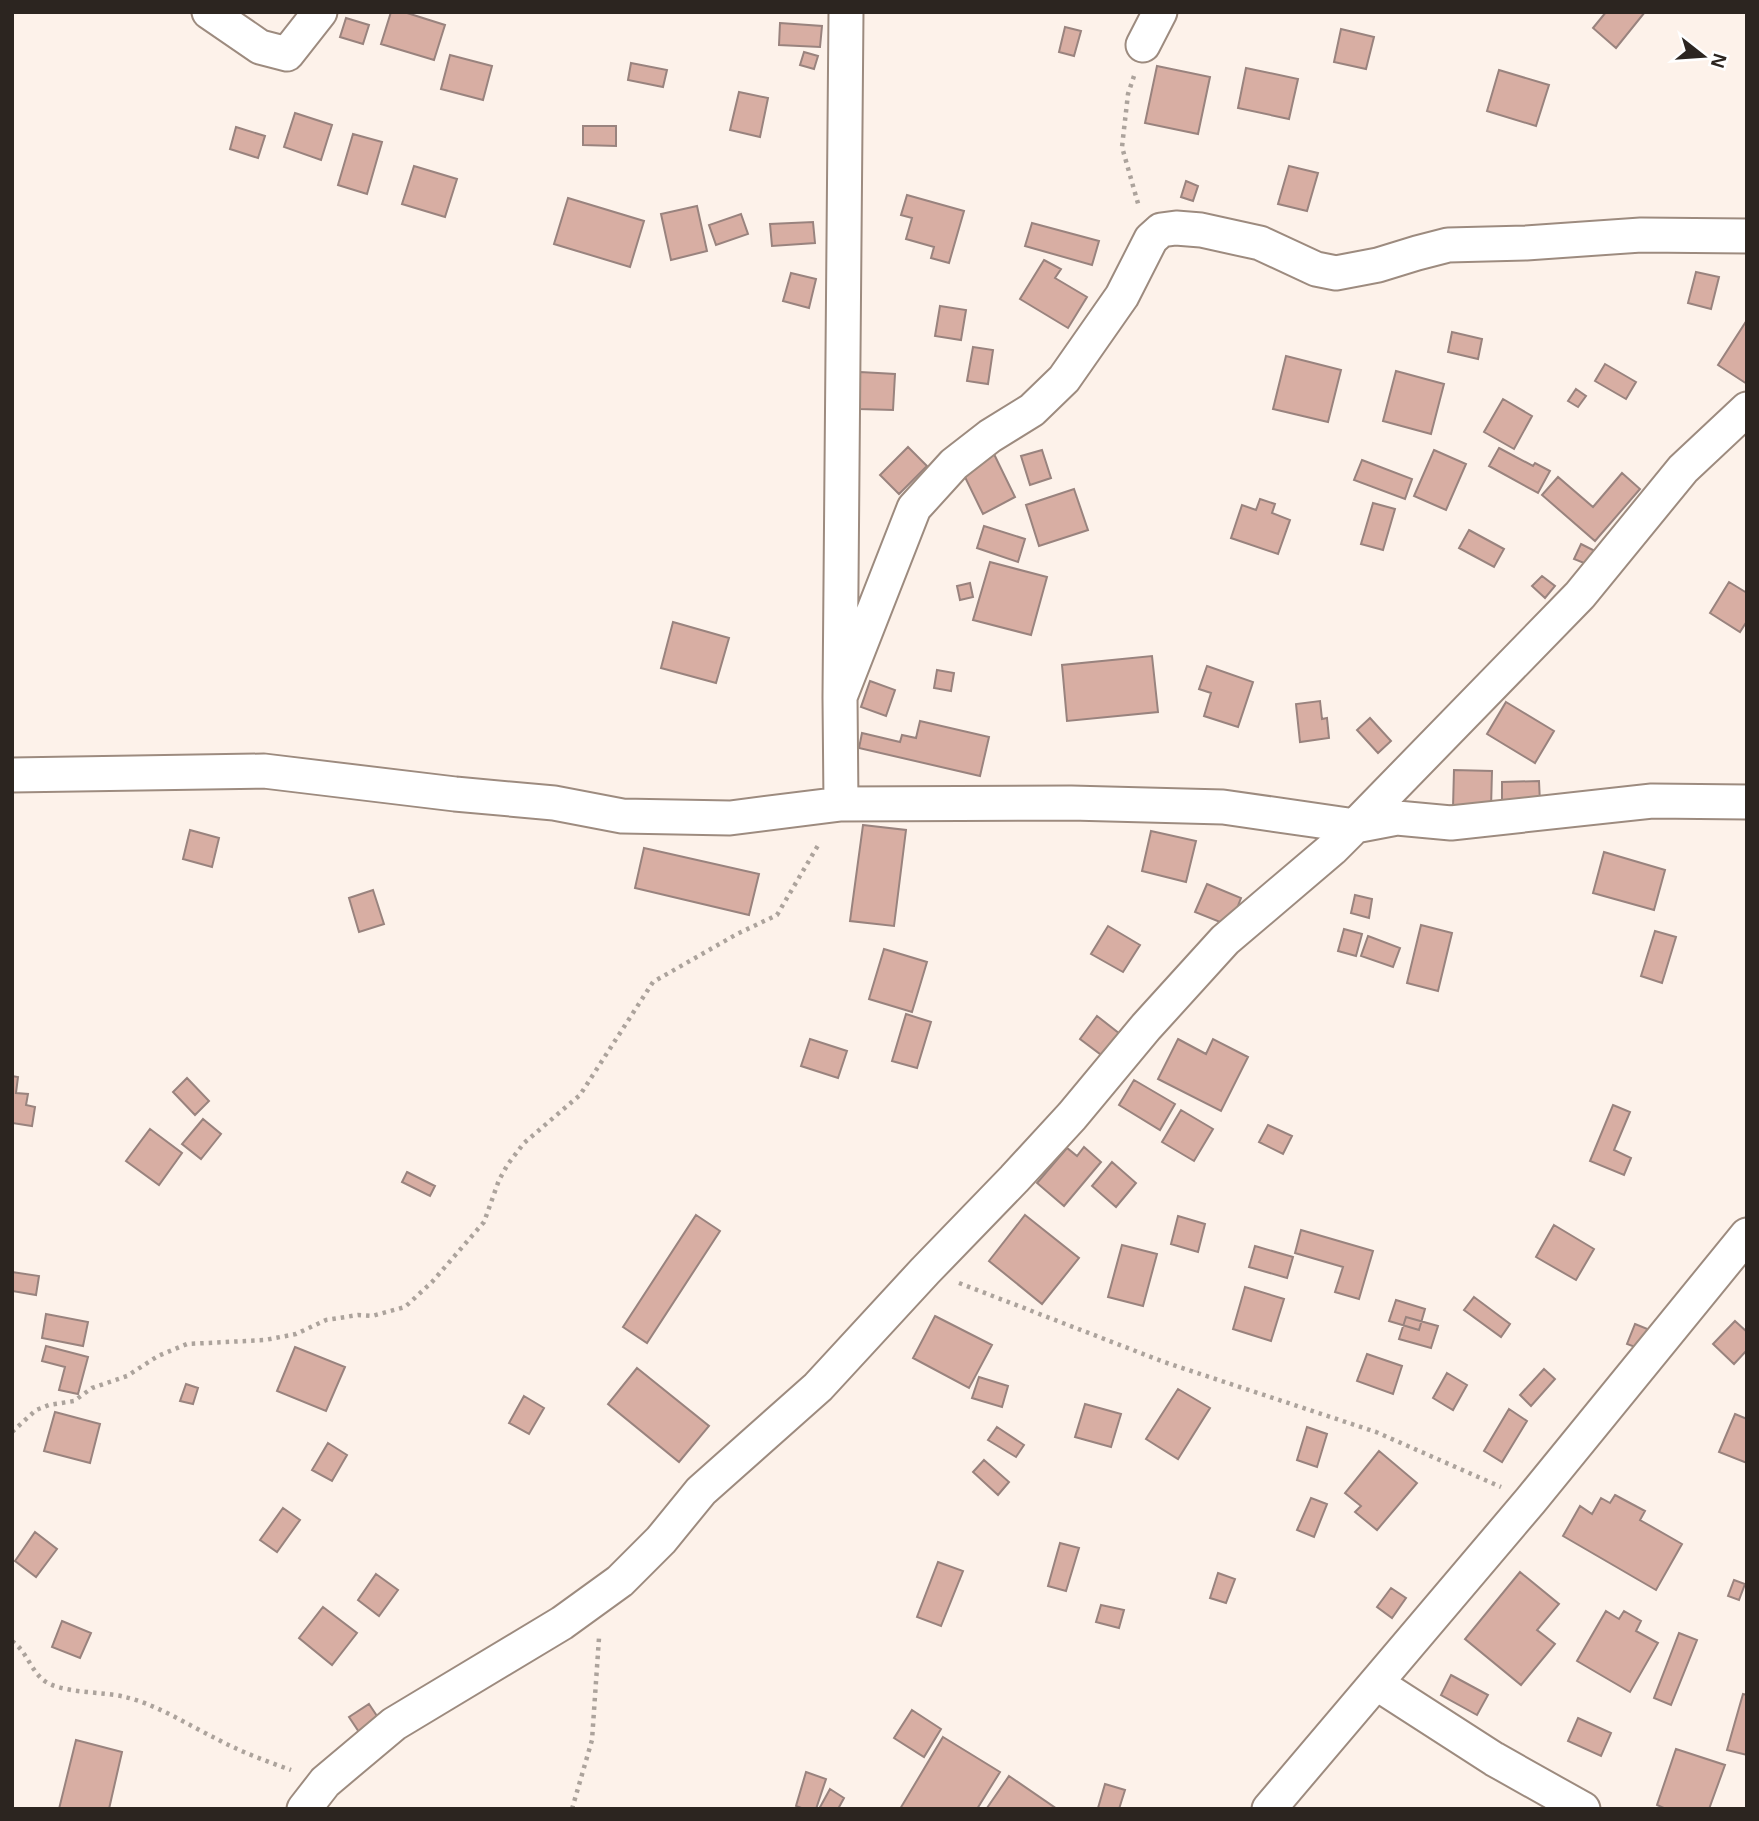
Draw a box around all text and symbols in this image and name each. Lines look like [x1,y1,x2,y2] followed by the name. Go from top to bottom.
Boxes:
[1668,21,1738,91] north arrow
[1707,51,1731,70] text: N

